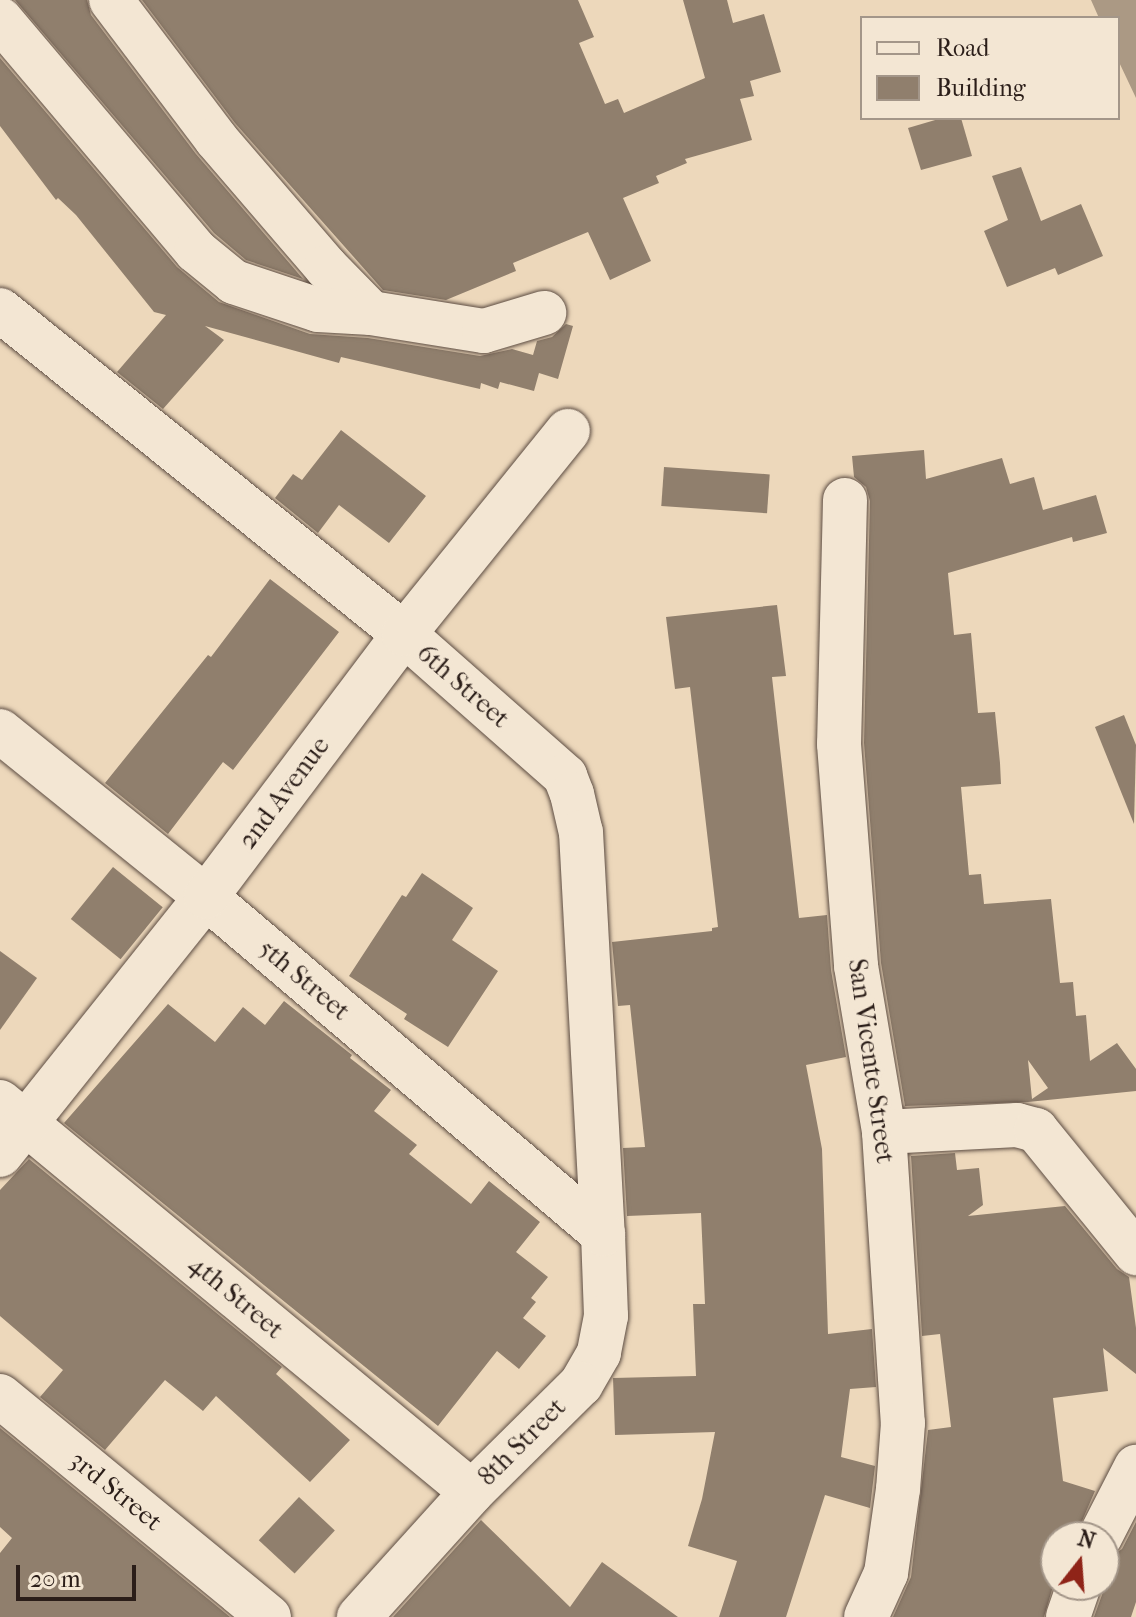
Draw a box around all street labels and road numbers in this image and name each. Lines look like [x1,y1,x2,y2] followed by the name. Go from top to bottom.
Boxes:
[410,637,516,735] street label: 6th Street
[232,731,336,855] street label: 2nd Avenue
[252,933,356,1027] street label: 5th Street
[841,957,901,1165] street label: San Vicente Street
[183,1249,289,1345] street label: 4th Street
[472,1392,572,1492] street label: 8th Street
[64,1444,168,1538] street label: 3rd Street

